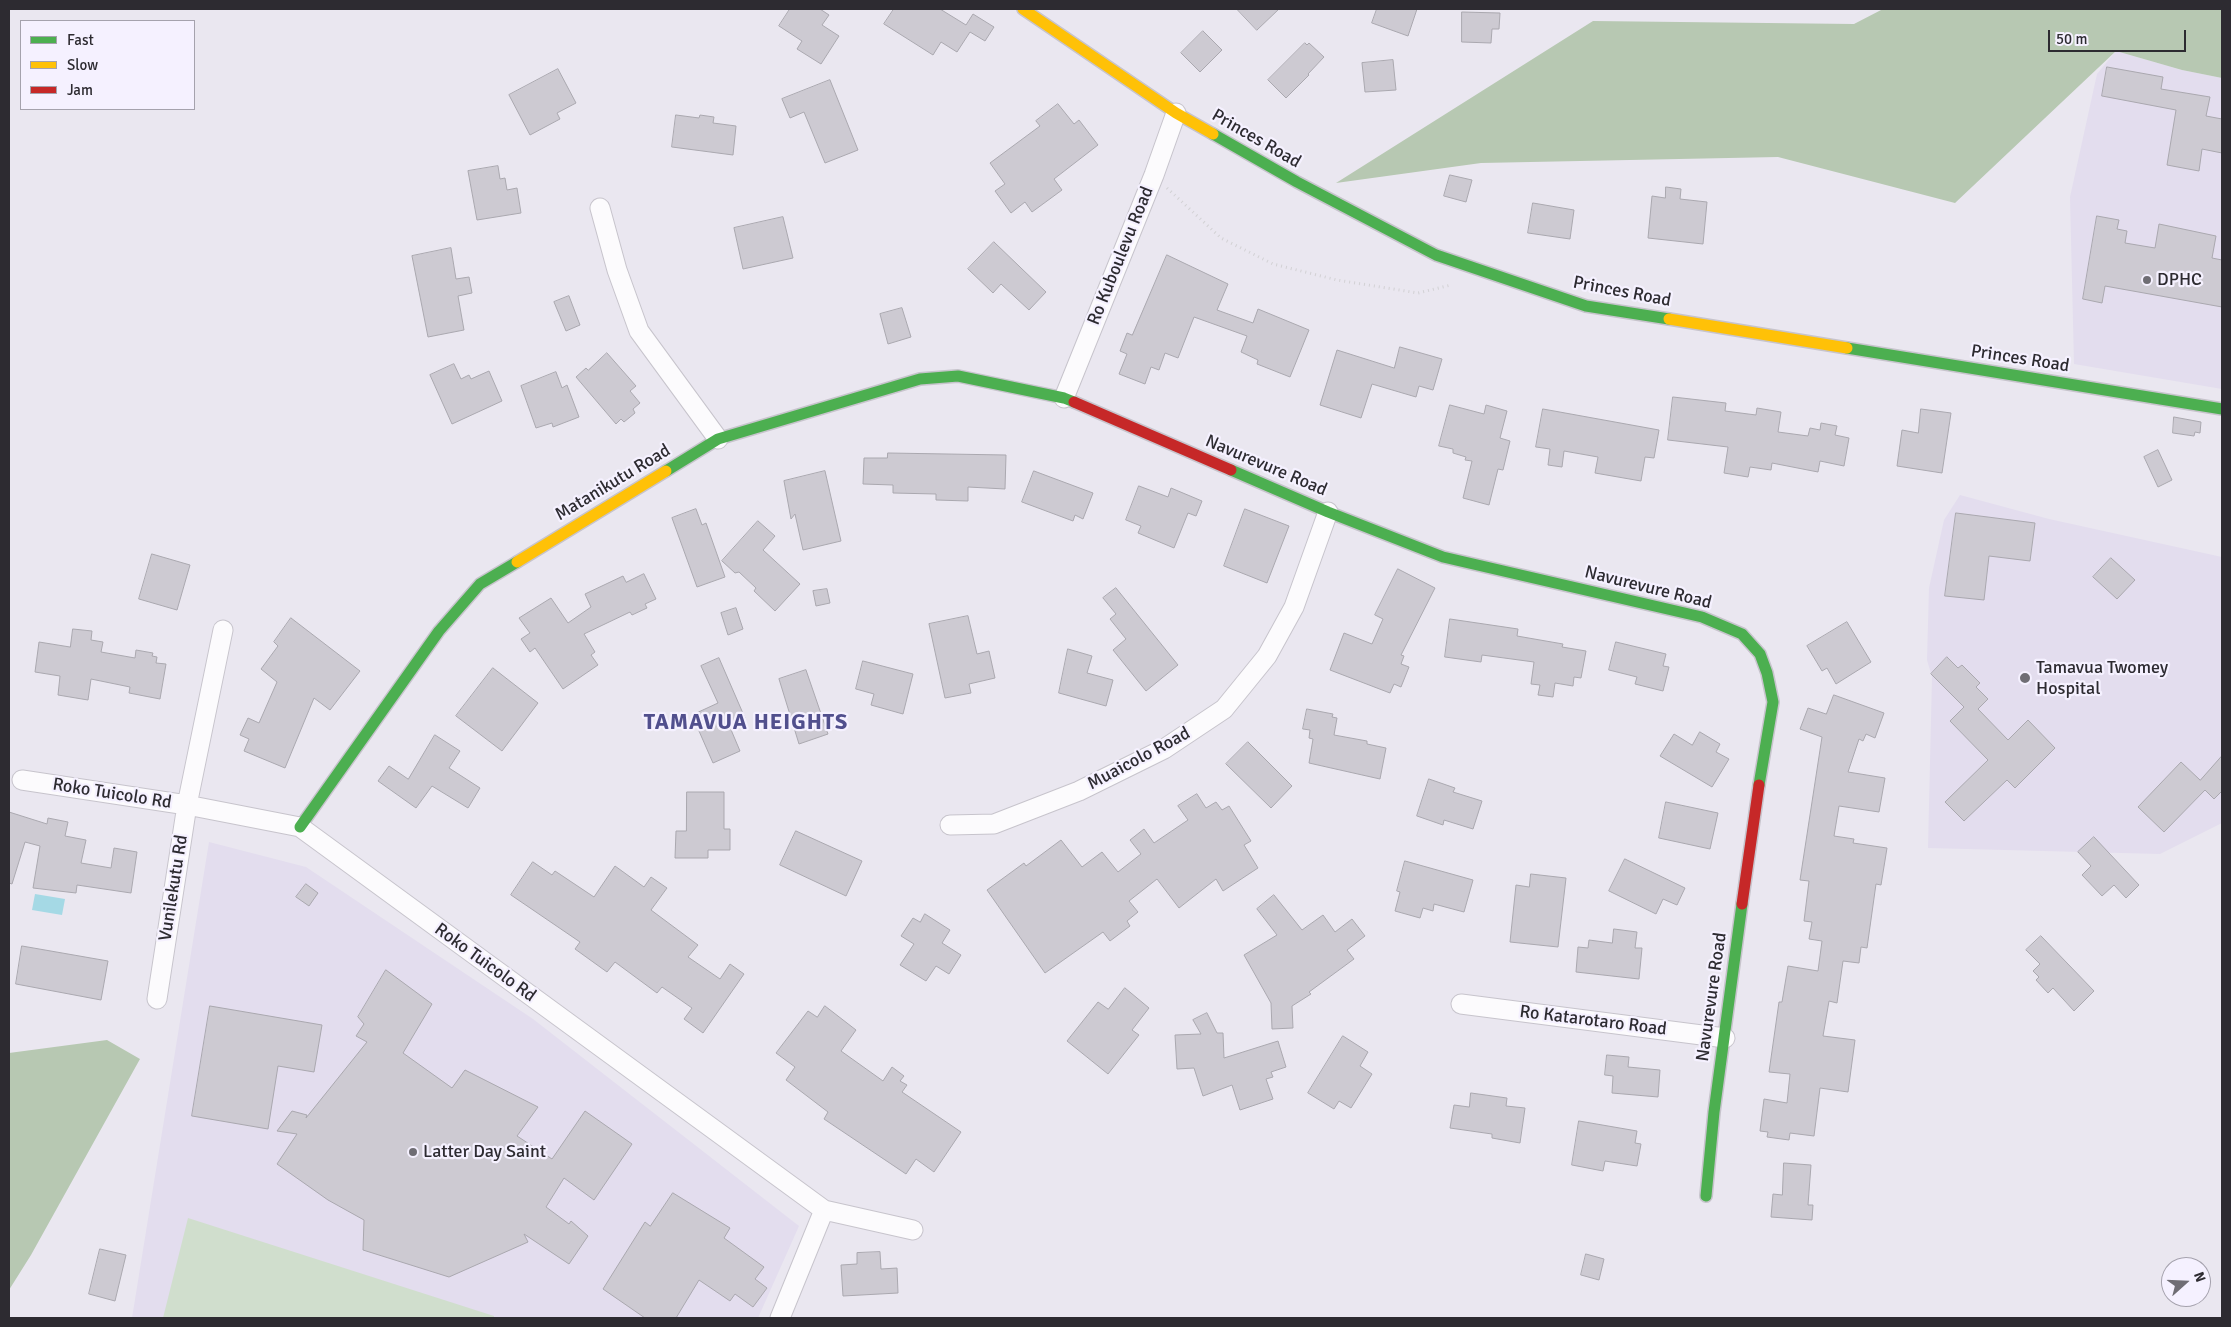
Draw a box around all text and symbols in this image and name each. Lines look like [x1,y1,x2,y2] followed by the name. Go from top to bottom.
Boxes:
[20,20,195,110] legend
[2051,20,2188,52] scale bar
[2056,30,2087,48] text: 50 m
[67,31,94,49] text: Fast
[67,56,98,74] text: Slow
[67,81,93,99] text: Jam
[1208,105,1304,173] street label: Princes Road
[1083,184,1159,328] street label: Ro Kuboulevu Road
[2157,269,2202,291] place label: DPHC
[1571,272,1673,312] street label: Princes Road
[2141,274,2153,286] marker: DPHC
[1969,341,2071,377] street label: Princes Road
[1202,431,1330,501] street label: Navurevure Road
[551,440,675,526] street label: Matanikutu Road
[1582,562,1714,614] street label: Navurevure Road
[2036,657,2168,700] place label: Tamavua Twomey Hospital
[2018,671,2032,685] marker: Tamavua Twomey Hospital
[642,710,850,736] district label: TAMAVUA HEIGHTS
[1084,723,1194,795] street label: Muaicolo Road
[51,774,173,814] street label: Roko Tuicolo Rd
[155,833,193,943] street label: Vunilekutu Rd
[430,919,540,1007] street label: Roko Tuicolo Rd
[1692,931,1732,1063] street label: Navurevure Road
[1518,1001,1668,1041] street label: Ro Katarotaro Road
[423,1141,546,1163] place label: Latter Day Saint
[407,1146,419,1158] marker: Latter Day Saint
[2161,1257,2211,1307] north arrow
[2190,1270,2209,1285] text: N

